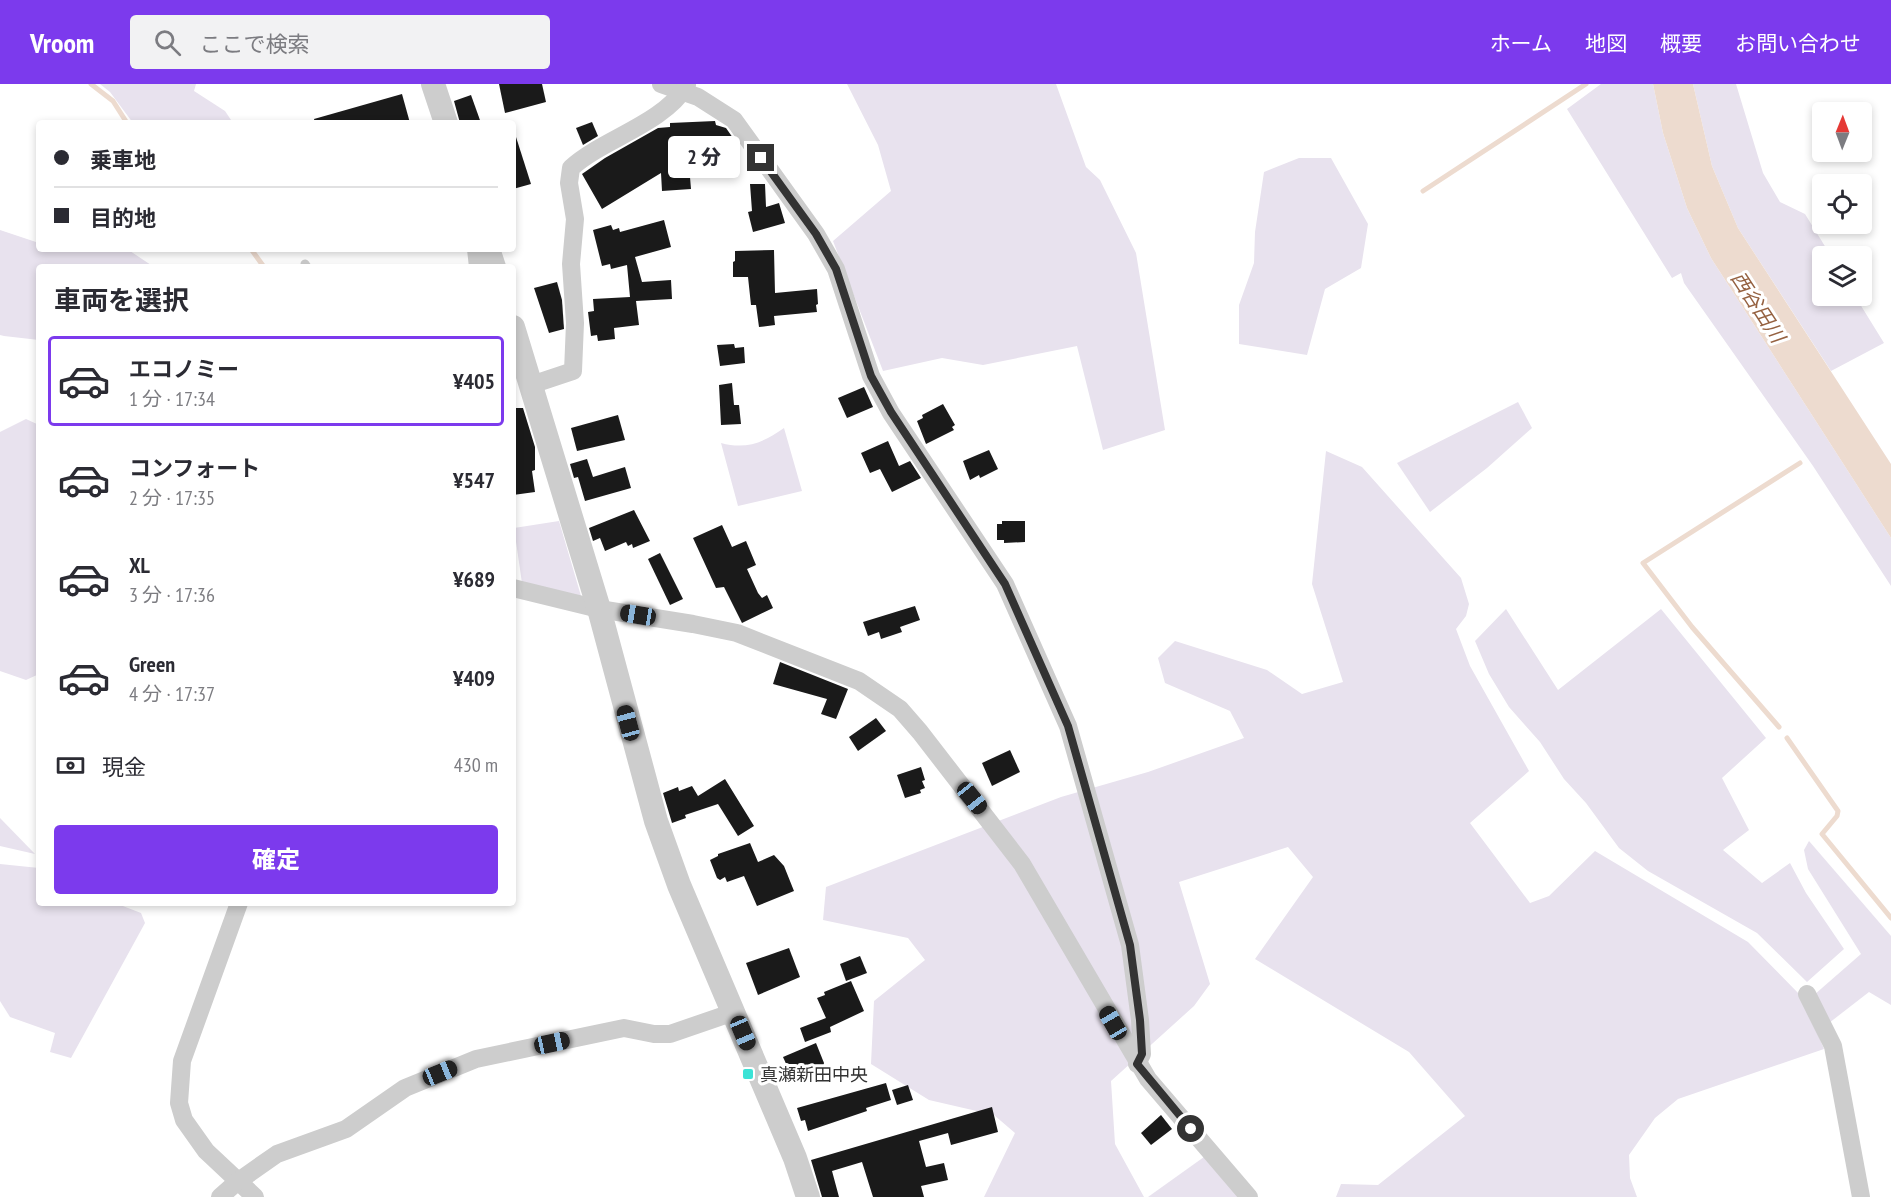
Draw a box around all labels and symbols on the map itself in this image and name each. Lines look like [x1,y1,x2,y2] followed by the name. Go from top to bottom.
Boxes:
[1812,102,1872,162] north arrow
[668,137,740,179] callout: 2 分
[747,144,774,171] route end
[1725,266,1792,349] water label: 西谷田川
[619,603,657,627] car
[615,703,641,743] car
[954,778,990,818] car
[1096,1003,1130,1043] car
[728,1013,758,1053] car
[533,1030,571,1056] car
[420,1058,460,1088] car
[760,1063,868,1086] place label: 真瀬新田中央
[741,1067,755,1081] marker: 真瀬新田中央
[1177,1115,1204,1142] route start

